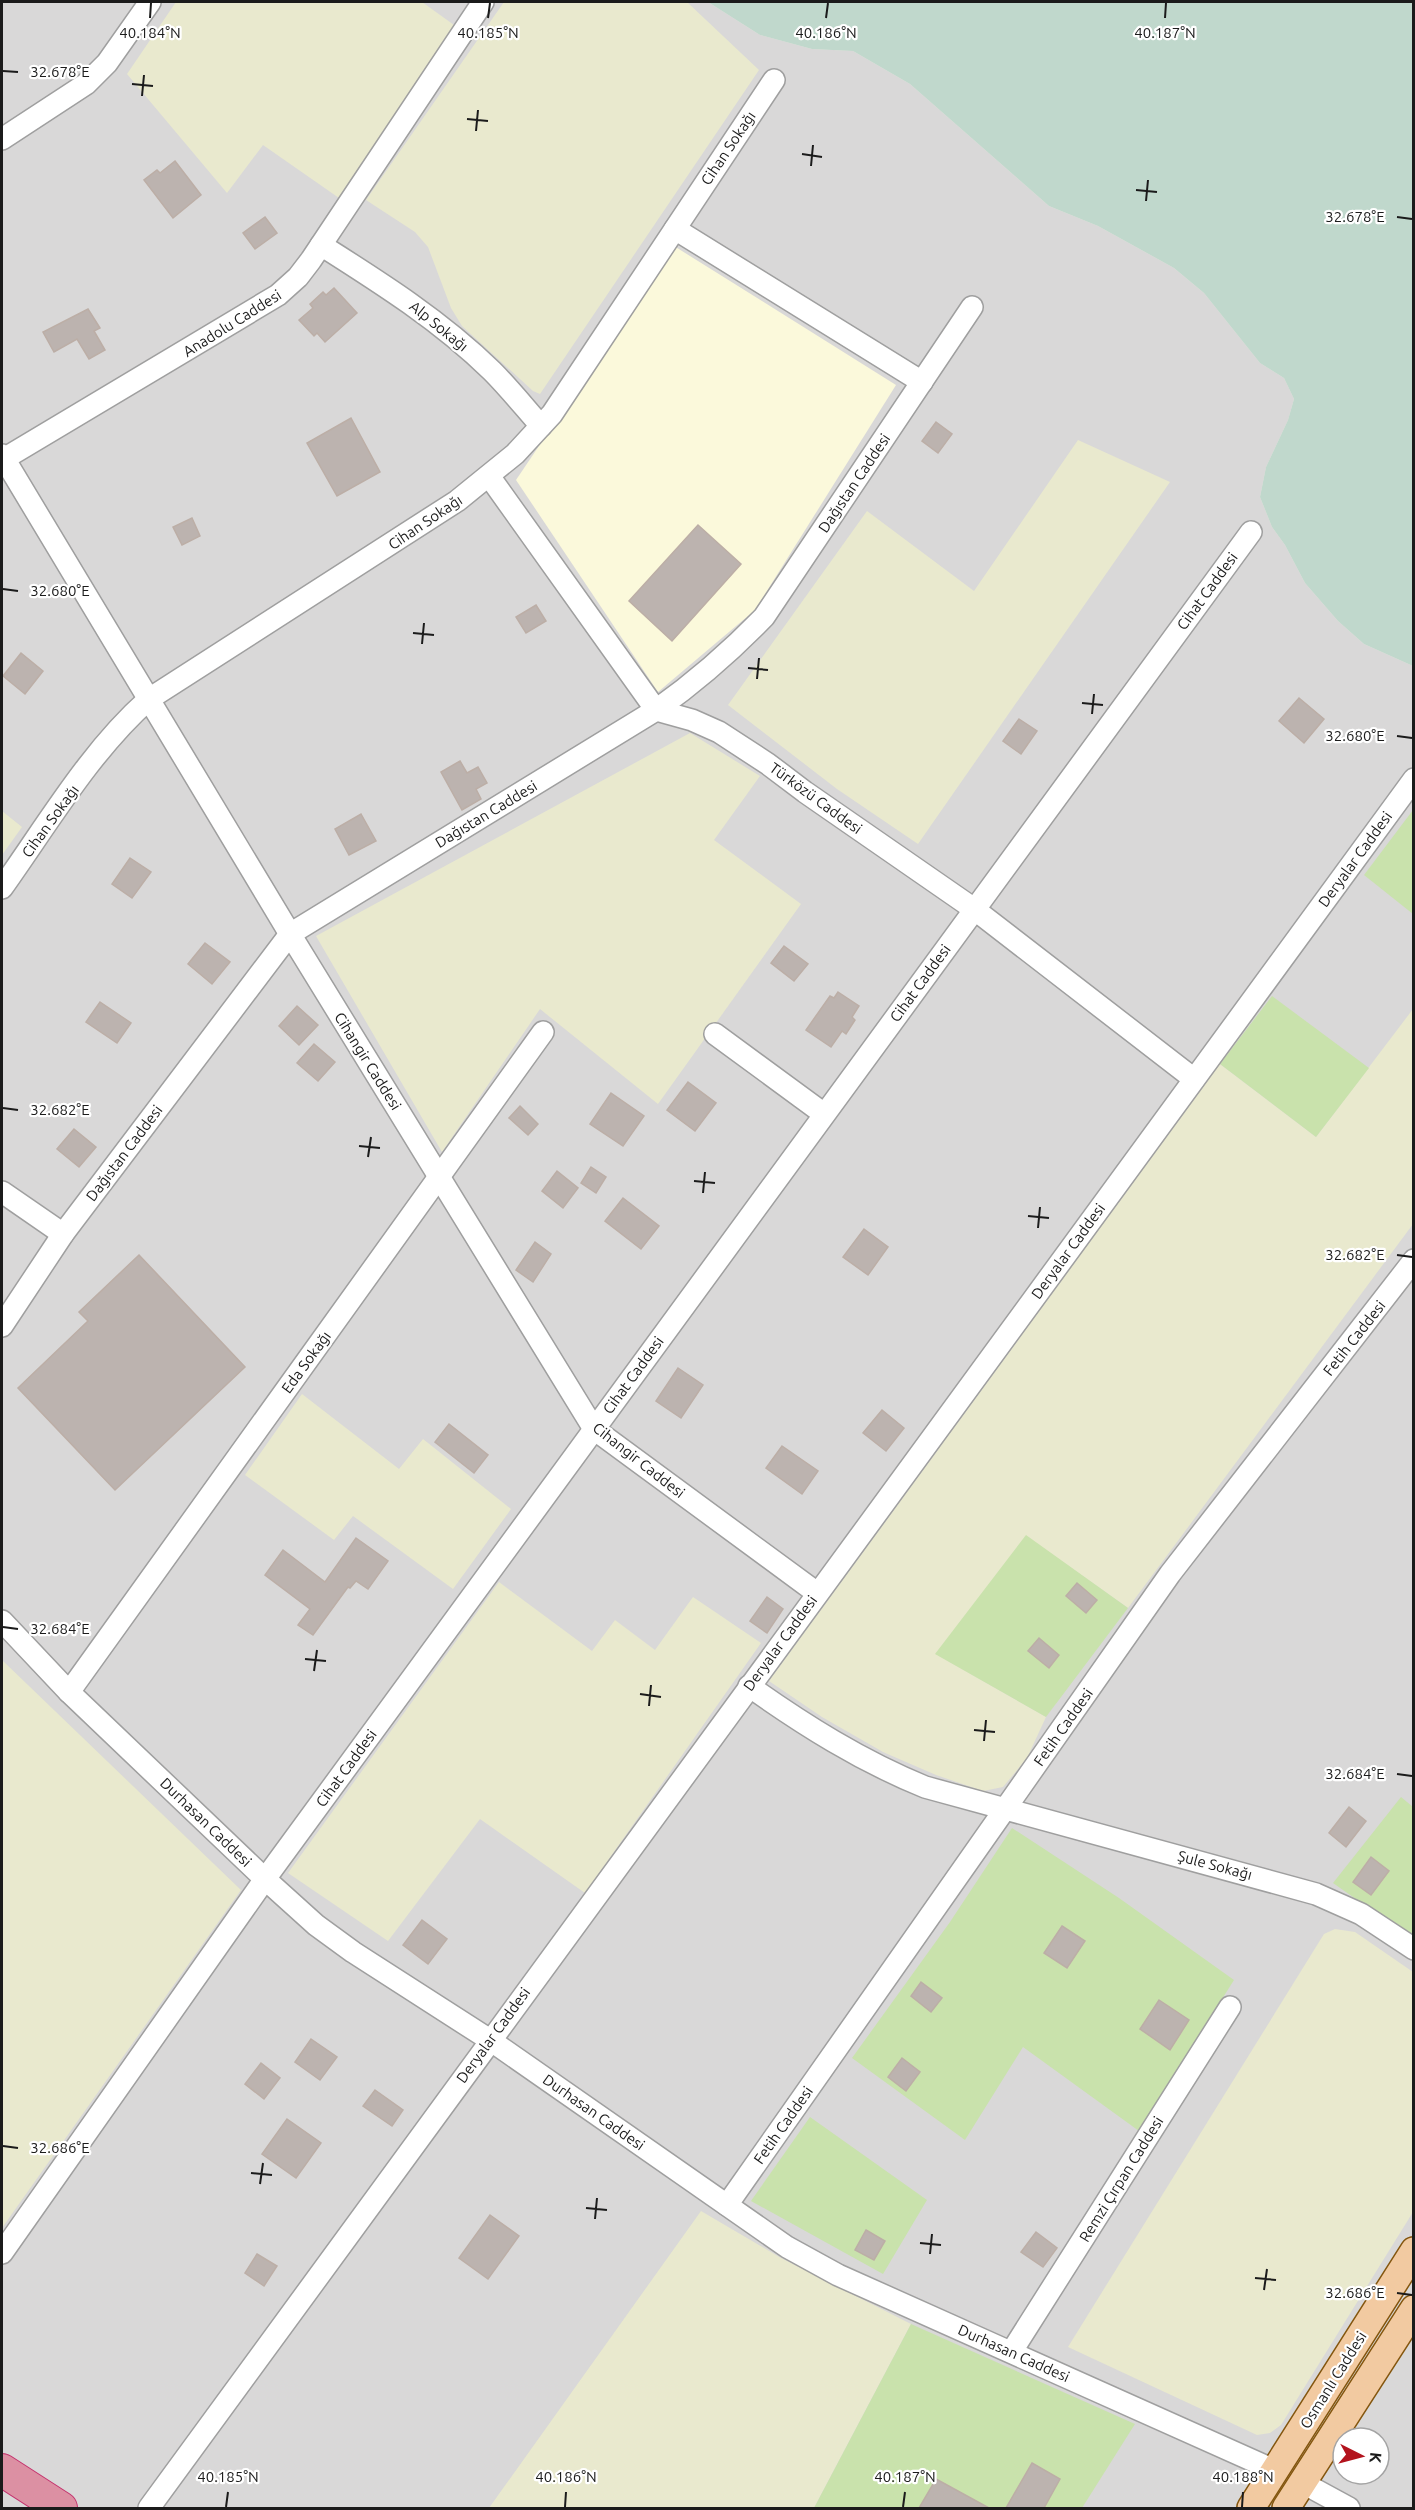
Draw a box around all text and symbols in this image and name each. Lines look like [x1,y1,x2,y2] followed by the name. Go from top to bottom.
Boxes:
[119,24,181,41] text: 40.184°N
[457,24,519,41] text: 40.185°N
[795,24,857,41] text: 40.186°N
[1134,24,1196,41] text: 40.187°N
[30,63,90,80] text: 32.678°E
[697,108,759,188] street label: Cihan Sokağı
[1325,208,1385,225] text: 32.678°E
[180,286,284,360] street label: Anadolu Caddesi
[406,297,472,355] street label: Alp Sokağı
[815,430,893,536] street label: Dağıstan Caddesi
[385,491,465,553] street label: Cihan Sokağı
[1173,549,1241,633] street label: Cihat Caddesi
[30,582,90,599] text: 32.680°E
[1325,727,1385,744] text: 32.680°E
[767,759,865,837] street label: Türközü Caddesi
[432,777,540,851] street label: Dağıstan Caddesi
[18,782,82,860] street label: Cihan Sokağı
[1315,808,1395,910] street label: Deryalar Caddesi
[886,941,954,1025] street label: Cihat Caddesi
[331,1009,405,1113] street label: Cihangir Caddesi
[30,1101,90,1118] text: 32.682°E
[82,1102,166,1204] street label: Dağıstan Caddesi
[1028,1200,1108,1302] street label: Deryalar Caddesi
[1325,1246,1385,1263] text: 32.682°E
[1319,1297,1389,1379] street label: Fetih Caddesi
[278,1328,334,1396] street label: Eda Sokağı
[599,1333,667,1417] street label: Cihat Caddesi
[590,1419,688,1501] street label: Cihangir Caddesi
[740,1592,820,1694] street label: Deryalar Caddesi
[30,1620,90,1637] text: 32.684°E
[1030,1685,1096,1769] street label: Fetih Caddesi
[312,1726,380,1810] street label: Cihat Caddesi
[1325,1765,1385,1782] text: 32.684°E
[157,1774,255,1870] street label: Durhasan Caddesi
[1176,1847,1254,1883] street label: Şule Sokağı
[453,1984,533,2086] street label: Deryalar Caddesi
[540,2071,648,2153] street label: Durhasan Caddesi
[750,2083,816,2167] street label: Fetih Caddesi
[1076,2113,1166,2245] street label: Remzi Çırpan Caddesi
[30,2139,90,2156] text: 32.686°E
[1325,2284,1385,2301] text: 32.686°E
[956,2321,1072,2385] street label: Durhasan Caddesi
[1296,2328,1370,2432] street label: Osmanlı Caddesi
[1331,2426,1391,2486] north arrow
[1366,2451,1385,2464] text: K
[197,2468,259,2485] text: 40.185°N
[535,2468,597,2485] text: 40.186°N
[874,2468,936,2485] text: 40.187°N
[1212,2468,1274,2485] text: 40.188°N

